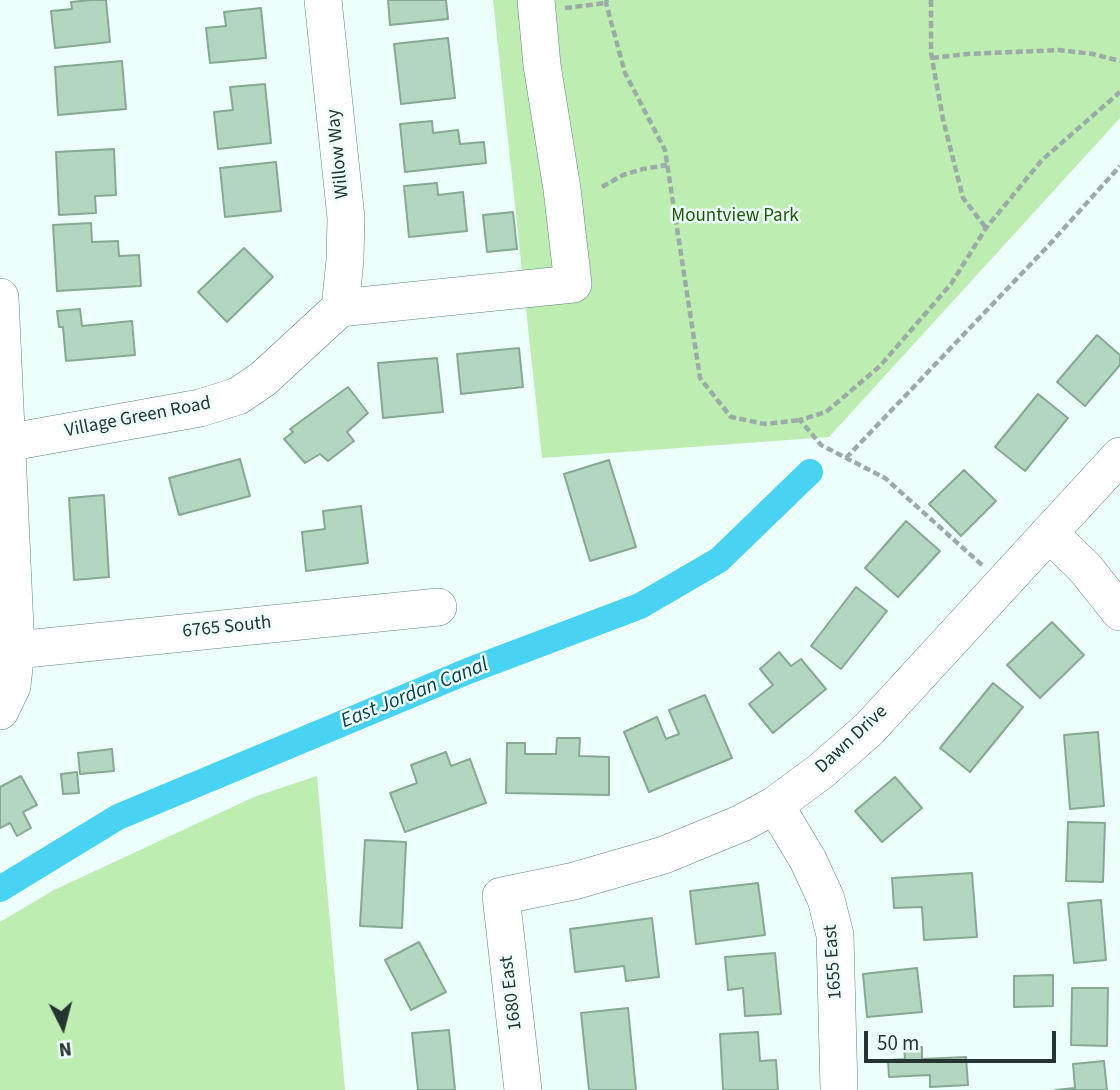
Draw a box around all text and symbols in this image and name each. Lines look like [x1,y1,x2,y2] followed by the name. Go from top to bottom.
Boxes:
[323,108,355,200] street label: Willow Way
[671,206,799,228] park label: Mountview Park
[63,393,213,443] street label: Village Green Road
[181,612,273,644] street label: 6765 South
[338,653,492,735] water label: East Jordan Canal
[811,701,893,779] street label: Dawn Drive
[820,924,848,1000] street label: 1655 East
[496,954,528,1032] street label: 1680 East
[28,992,98,1062] north arrow
[868,1016,1060,1060] scale bar
[877,1028,919,1058] text: 50 m
[58,1034,73,1062] text: N

